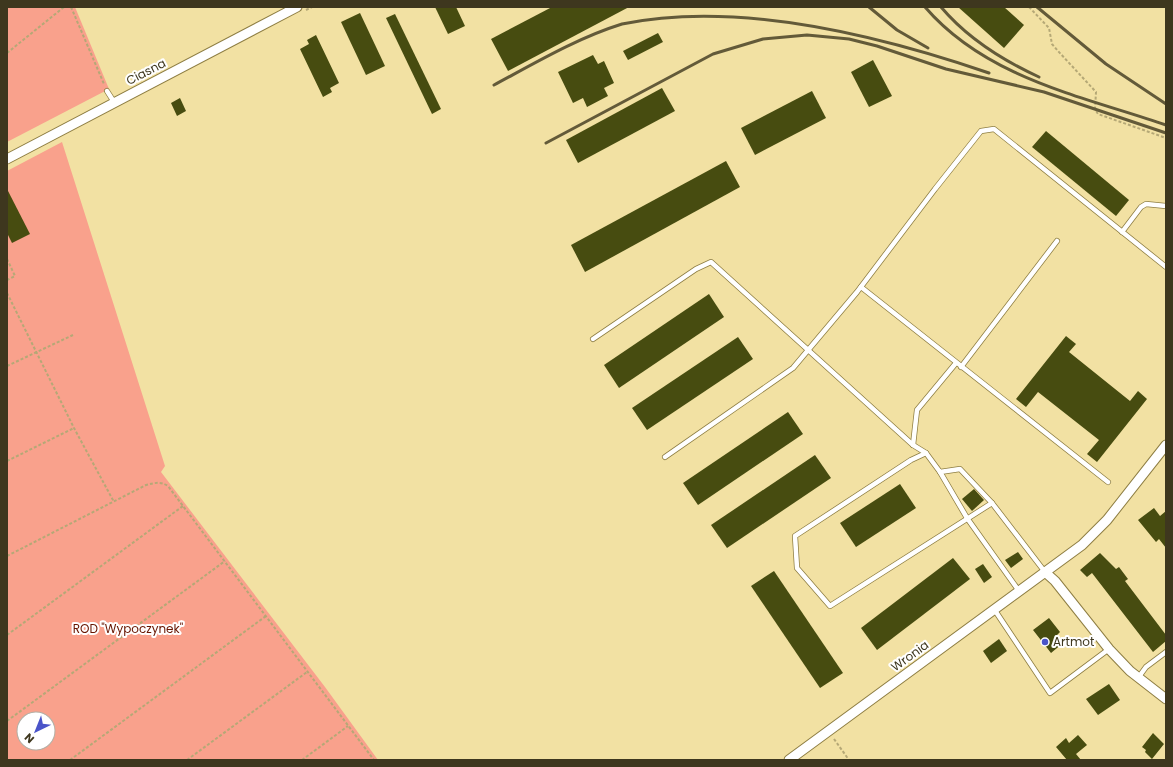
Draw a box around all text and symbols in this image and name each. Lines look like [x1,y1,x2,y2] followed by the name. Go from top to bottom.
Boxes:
[123,54,169,89] street label: Ciasna
[73,620,184,637] park label: ROD "Wypoczynek"
[1053,633,1094,650] place label: Artmot
[887,636,932,675] street label: Wronia
[1040,637,1050,647] marker: Artmot
[16,711,56,751] north arrow
[21,730,38,747] text: N

